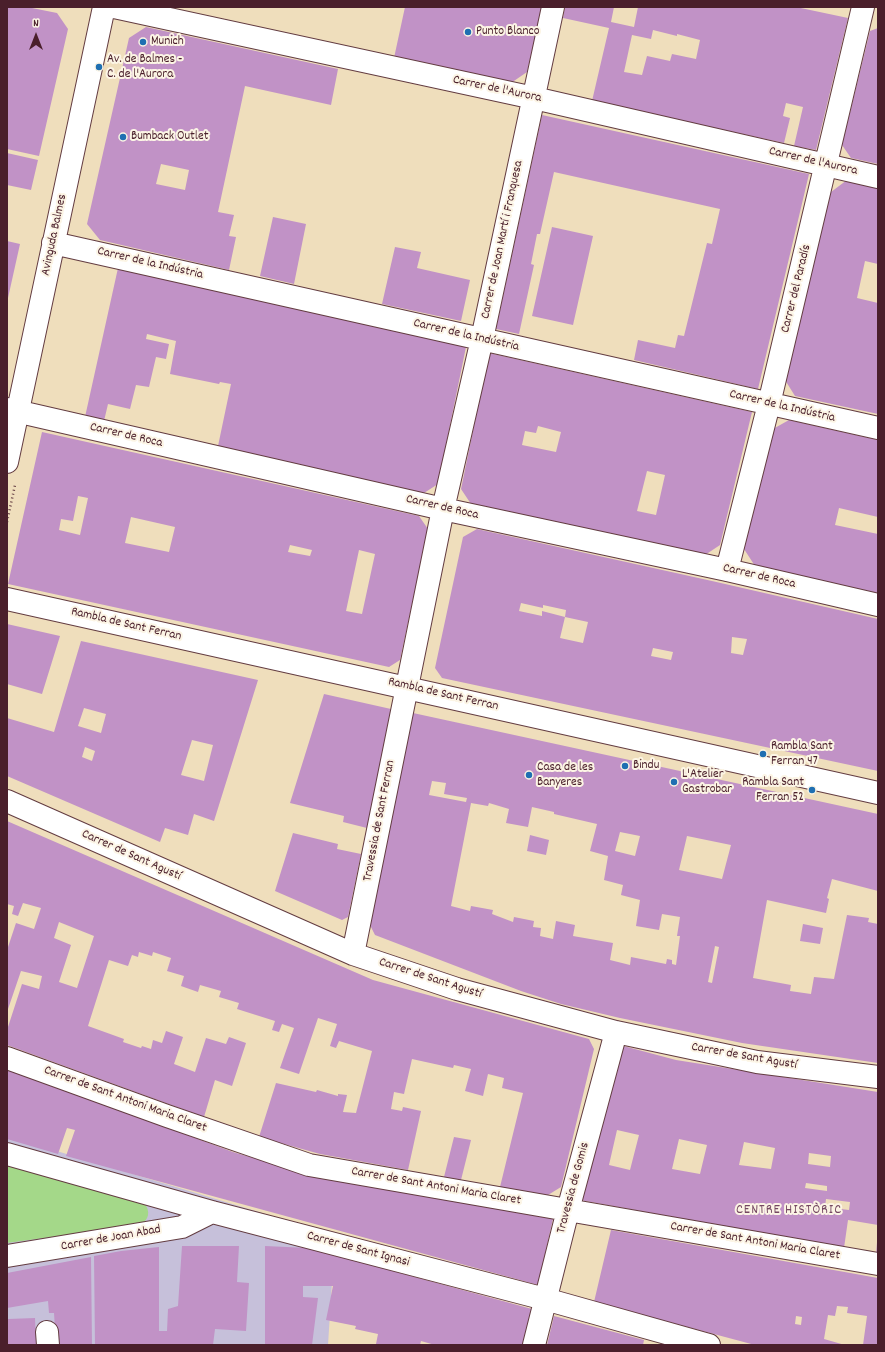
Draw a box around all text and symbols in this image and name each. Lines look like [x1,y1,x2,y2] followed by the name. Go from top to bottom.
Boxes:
[16,16,56,56] north arrow
[33,16,39,32] text: N
[476,24,539,40] place label: Punto Blanco
[463,27,473,37] marker: Punto Blanco
[151,34,184,50] place label: Munich
[138,37,148,47] marker: Munich
[107,52,182,83] place label: Av. de Balmes - C. de l'Aurora
[94,62,104,72] marker: Av. de Balmes - C. de l'Aurora
[451,73,543,107] street label: Carrer de l'Aurora
[131,129,208,145] place label: Bumback Outlet
[118,132,128,142] marker: Bumback Outlet
[767,144,859,180] street label: Carrer de l'Aurora
[479,159,527,321] street label: Carrer de Joan Martí i Franquesa
[39,193,71,277] street label: Avinguda Balmes
[778,243,816,335] street label: Carrer del Paradís
[96,244,204,284] street label: Carrer de la Indústria
[412,316,520,356] street label: Carrer de la Indústria
[728,387,836,427] street label: Carrer de la Indústria
[88,420,164,452] street label: Carrer de Roca
[404,492,480,524] street label: Carrer de Roca
[721,561,797,593] street label: Carrer de Roca
[69,605,183,645] street label: Rambla de Sant Ferran
[386,675,500,715] street label: Rambla de Sant Ferran
[771,739,833,770] place label: Rambla Sant Ferran 47
[758,749,768,759] marker: Rambla Sant Ferran 47
[633,758,659,774] place label: Bindu
[361,759,399,883] street label: Travessia de Sant Ferran
[537,760,593,791] place label: Casa de les Banyeres
[620,761,630,771] marker: Bindu
[682,767,732,798] place label: L'Atelier Gastrobar
[524,770,534,780] marker: Casa de les Banyeres
[742,775,804,806] place label: Rambla Sant Ferran 52
[669,777,679,787] marker: L'Atelier Gastrobar
[807,785,817,795] marker: Rambla Sant Ferran 52
[79,827,183,885] street label: Carrer de Sant Agustí
[377,955,483,1003] street label: Carrer de Sant Agustí
[690,1040,798,1074] street label: Carrer de Sant Agustí
[41,1063,209,1137] street label: Carrer de Sant Antoni Maria Claret
[554,1141,594,1235] street label: Travessia de Gomis
[350,1164,522,1210] street label: Carrer de Sant Antoni Maria Claret
[736,1203,842,1219] district label: CENTRE HISTÒRIC
[669,1219,841,1265] street label: Carrer de Sant Antoni Maria Claret
[60,1223,162,1255] street label: Carrer de Joan Abad
[305,1229,411,1271] street label: Carrer de Sant Ignasi

